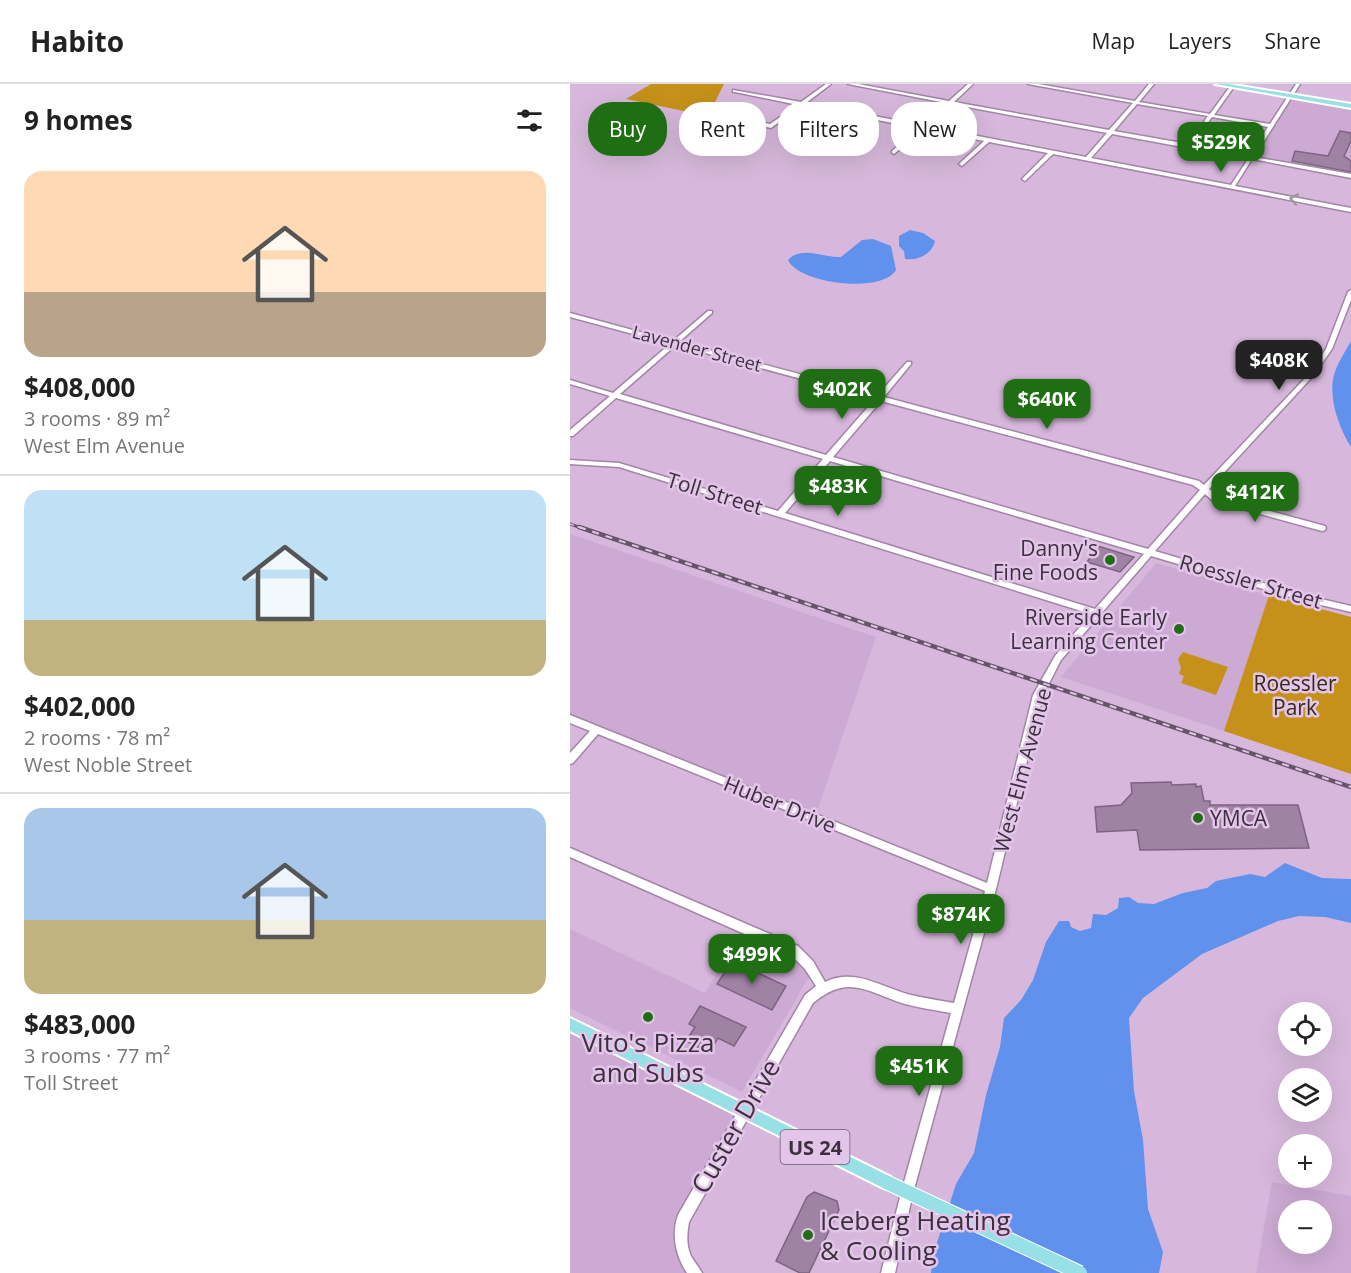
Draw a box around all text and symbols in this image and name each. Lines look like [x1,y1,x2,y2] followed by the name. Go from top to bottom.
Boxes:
[30,22,124,60] text: Habito
[1092,27,1135,55] text: Map
[1168,27,1232,55] text: Layers
[1265,27,1321,55] text: Share
[24,102,133,138] text: 9 homes
[588,102,667,156] chip: Buy
[679,102,766,156] chip: Rent
[778,102,879,156] chip: Filters
[891,102,977,156] chip: New
[513,104,546,137] icon: filters
[1179,122,1263,173] pin: $529K
[1191,128,1251,155] text: $529K
[1289,193,1299,206] one-way arrow
[231,210,339,318] icon: home
[630,319,764,377] street label: Lavender Street
[1237,340,1321,391] pin: $408K
[1249,346,1309,373] text: $408K
[24,369,135,405] text: $408,000
[800,369,884,420] pin: $402K
[812,375,872,402] text: $402K
[1005,379,1089,430] pin: $640K
[1017,385,1077,412] text: $640K
[24,405,170,432] text: 3 rooms · 89 m²
[24,432,185,459] text: West Elm Avenue
[664,465,766,521] street label: Toll Street
[796,466,880,517] pin: $483K
[808,472,868,499] text: $483K
[1213,472,1297,523] pin: $412K
[1225,478,1285,505] text: $412K
[231,529,339,637] icon: home
[993,534,1098,586] place label: Danny's Fine Foods
[1176,547,1326,615] street label: Roessler Street
[1103,553,1117,567] marker: Danny's Fine Foods
[1010,603,1167,655] place label: Riverside Early Learning Center
[1172,622,1186,636] marker: Riverside Early Learning Center
[1253,669,1337,721] park label: Roessler Park
[987,685,1057,855] street label: West Elm Avenue
[24,688,135,724] text: $402,000
[24,724,170,751] text: 2 rooms · 78 m²
[24,751,192,778] text: West Noble Street
[720,769,840,839] street label: Huber Drive
[1210,804,1268,832] place label: YMCA
[1191,811,1205,825] marker: YMCA
[231,847,339,955] icon: home
[919,894,1003,945] pin: $874K
[931,900,991,927] text: $874K
[710,934,794,985] pin: $499K
[722,940,782,967] text: $499K
[1278,1002,1332,1254] map controls
[1278,1002,1332,1056] button: locate
[24,1006,135,1042] text: $483,000
[641,1010,655,1024] marker: Vito's Pizza and Subs
[582,1024,714,1090] place label: Vito's Pizza and Subs
[24,1042,170,1069] text: 3 rooms · 77 m²
[877,1046,961,1097] pin: $451K
[682,1052,788,1200] street label: Custer Drive
[889,1052,949,1079] text: $451K
[1278,1068,1332,1122] button: layers
[24,1069,118,1096] text: Toll Street
[780,1130,850,1164] road number: US 24
[1278,1134,1332,1188] button: +
[1278,1200,1332,1254] button: −
[820,1202,1010,1268] place label: Iceberg Heating & Cooling
[801,1228,815,1242] marker: Iceberg Heating & Cooling

